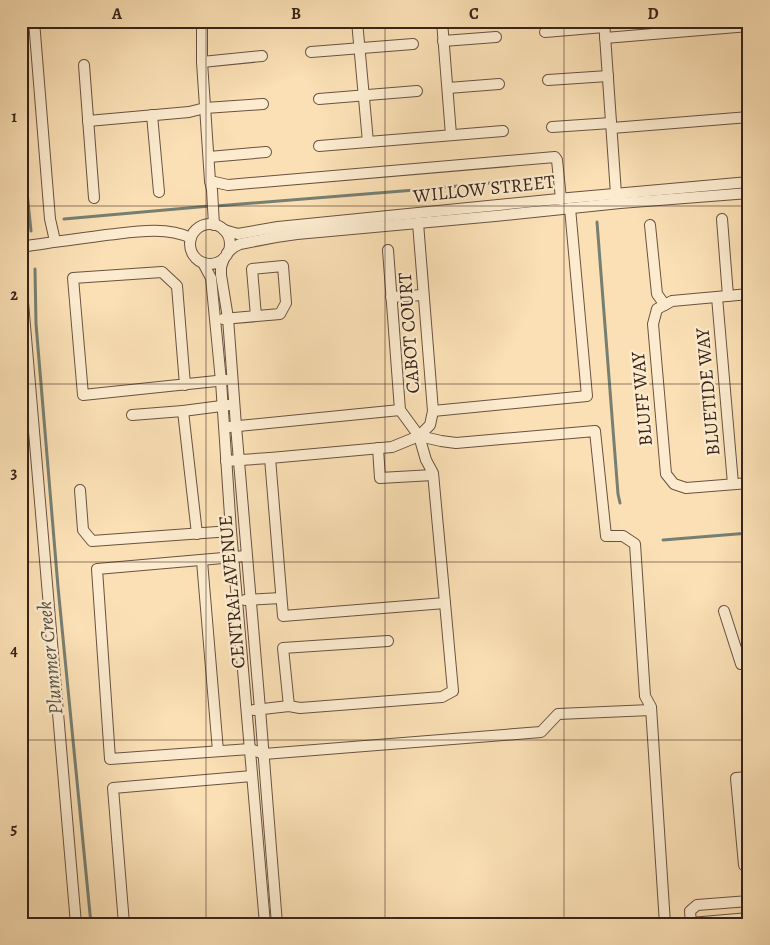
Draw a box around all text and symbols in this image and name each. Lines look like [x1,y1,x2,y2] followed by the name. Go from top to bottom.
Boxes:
[111,3,123,25] text: A
[291,3,301,25] text: B
[469,3,479,25] text: C
[647,3,659,25] text: D
[11,106,17,128] text: 1
[411,169,557,209] street label: WILLOW STREET
[392,271,426,394] street label: CABOT COURT
[10,284,18,306] text: 2
[689,326,727,457] street label: BLUETIDE WAY
[625,350,659,447] street label: BLUFF WAY
[11,462,18,484] text: 3
[212,514,252,670] street label: CENTRAL AVENUE
[31,600,69,716] water label: Plummer Creek
[10,640,18,662] text: 4
[11,818,18,840] text: 5

